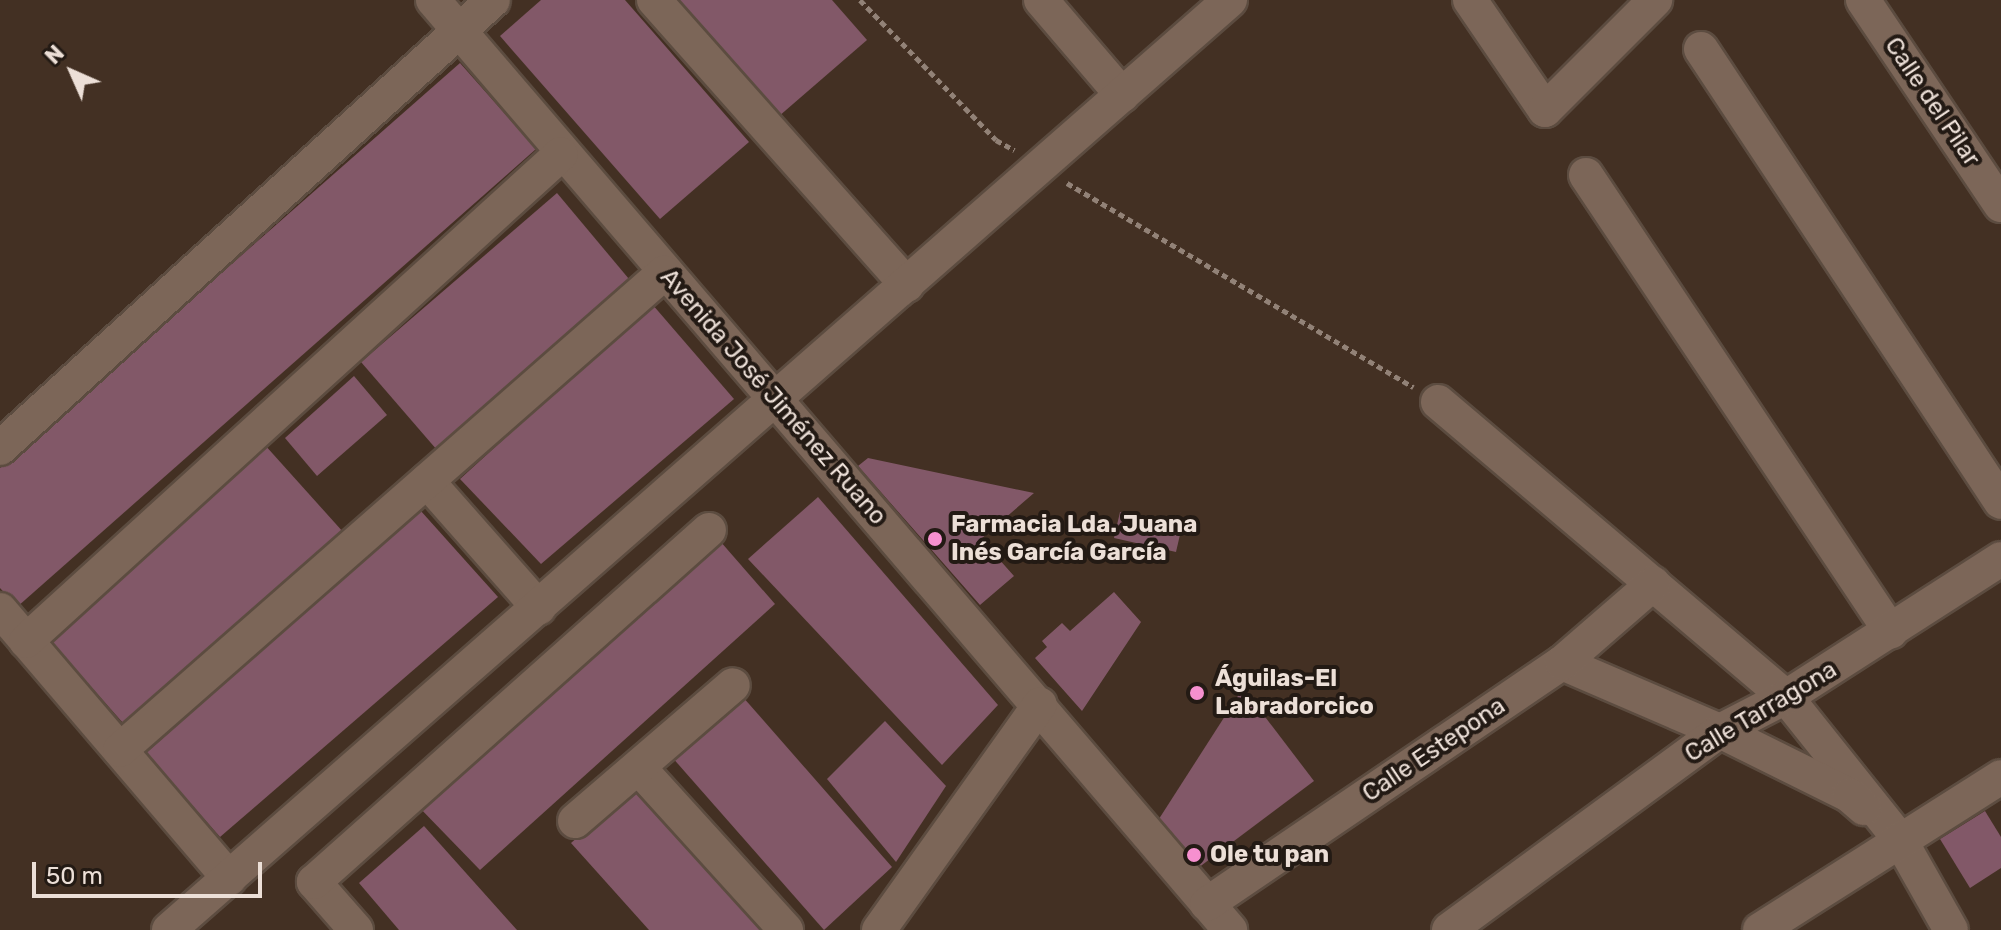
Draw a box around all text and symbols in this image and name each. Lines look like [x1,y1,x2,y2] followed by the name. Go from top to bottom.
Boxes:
[32,32,112,112] north arrow
[1878,32,1986,172] street label: Calle del Pilar
[40,40,70,70] text: N
[654,263,892,531] street label: Avenida José Jiménez Ruano
[951,511,1197,567] place label: Farmacia Lda. Juana Inés García García
[926,530,944,548] marker: Farmacia Lda. Juana Inés García García
[1680,655,1842,769] street label: Calle Tarragona
[1215,665,1374,721] place label: Águilas-El Labradorcico
[1186,682,1208,704] marker: Águilas-El Labradorcico
[1357,692,1511,808] street label: Calle Estepona
[1210,841,1330,869] place label: Ole tu pan
[36,846,266,896] scale bar
[1185,846,1203,864] marker: Ole tu pan
[46,862,103,890] text: 50 m

